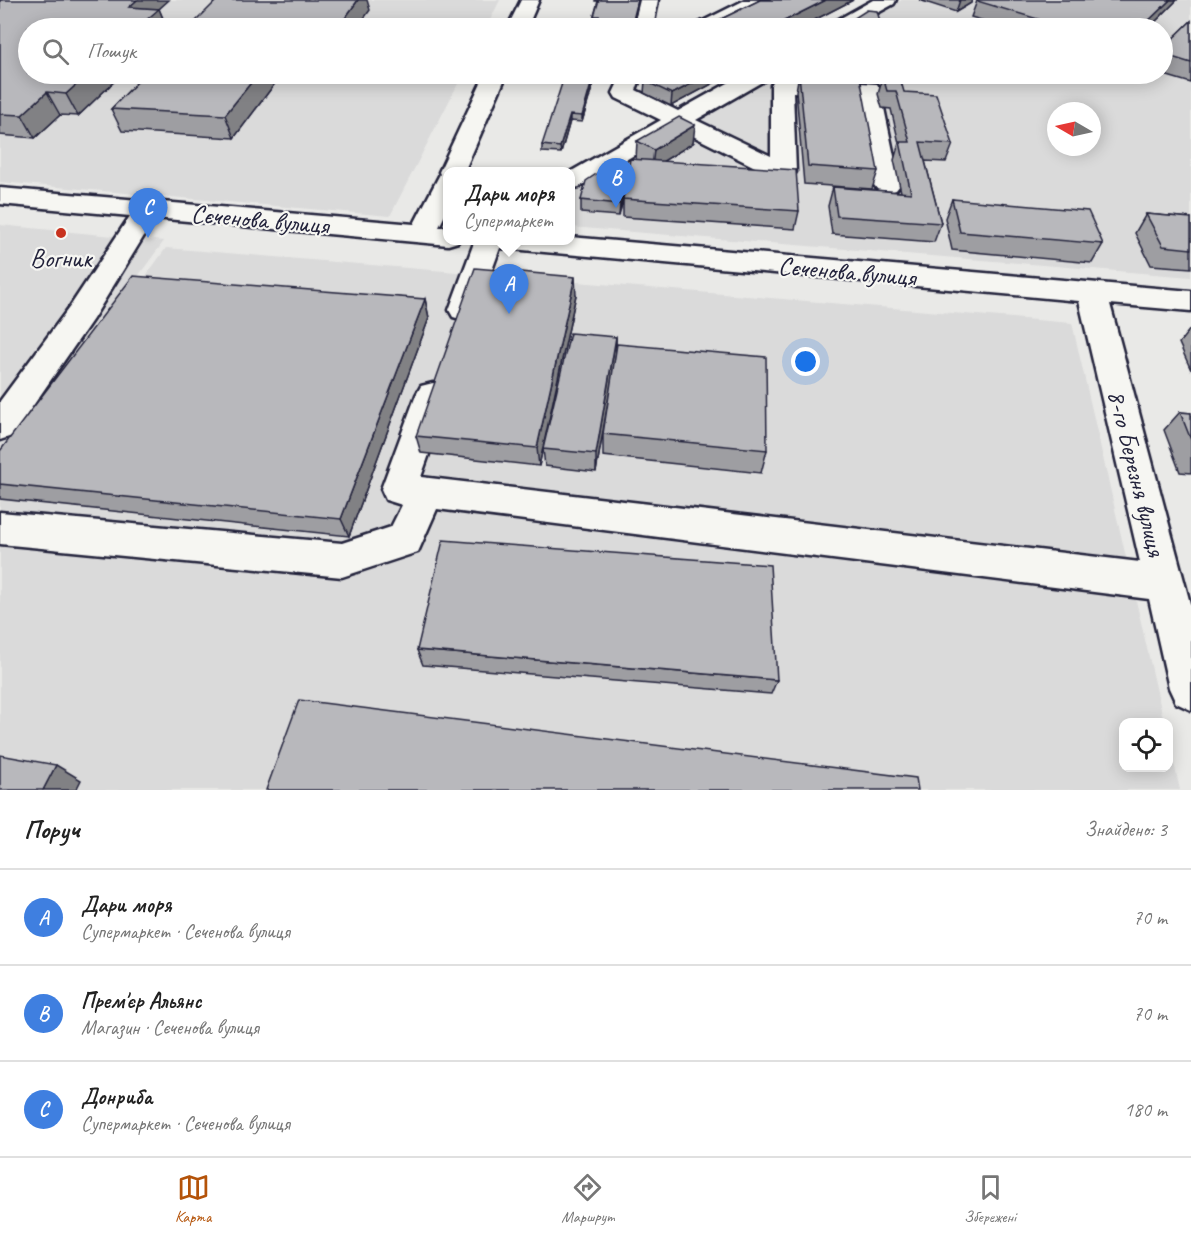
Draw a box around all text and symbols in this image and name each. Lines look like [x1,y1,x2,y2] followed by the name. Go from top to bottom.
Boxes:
[18,18,1173,84] search box
[39,35,72,68] icon: search
[87,37,136,65] text: Пошук
[1047,102,1101,156] north arrow
[596,158,636,208] pin: B
[443,167,575,245] popup
[464,180,554,208] text: Дари моря
[128,188,168,238] pin: C
[190,197,332,242] street label: Сєченова вулиця
[464,208,553,233] text: Супермаркет
[54,226,68,240] marker: Вогник
[30,242,93,275] place label: Вогник
[777,249,919,294] street label: Сєченова вулиця
[490,264,528,314] pin: A
[791,347,820,376] your location
[1100,387,1174,561] street label: 8-го Березня вулиця
[1119,718,1173,772] map controls
[1119,718,1173,772] button: locate
[24,813,80,846] text: Поруч
[1085,817,1167,842] text: Знайдено: 3
[81,891,171,919] text: Дари моря
[38,905,49,930] text: A
[1133,905,1167,930] text: 70 m
[81,919,290,944] text: Супермаркет · Сєченова вулиця
[81,987,202,1015] text: Прем'єр Альянс
[38,1001,49,1026] text: B
[1133,1001,1167,1026] text: 70 m
[81,1015,259,1040] text: Магазин · Сєченова вулиця
[81,1083,152,1111] text: Донриба
[39,1097,48,1122] text: C
[1124,1097,1167,1122] text: 180 m
[81,1111,290,1136] text: Супермаркет · Сєченова вулиця
[175,1171,211,1227] tab: Карта
[561,1171,614,1227] tab: Маршрут
[964,1171,1016,1227] tab: Збережені

